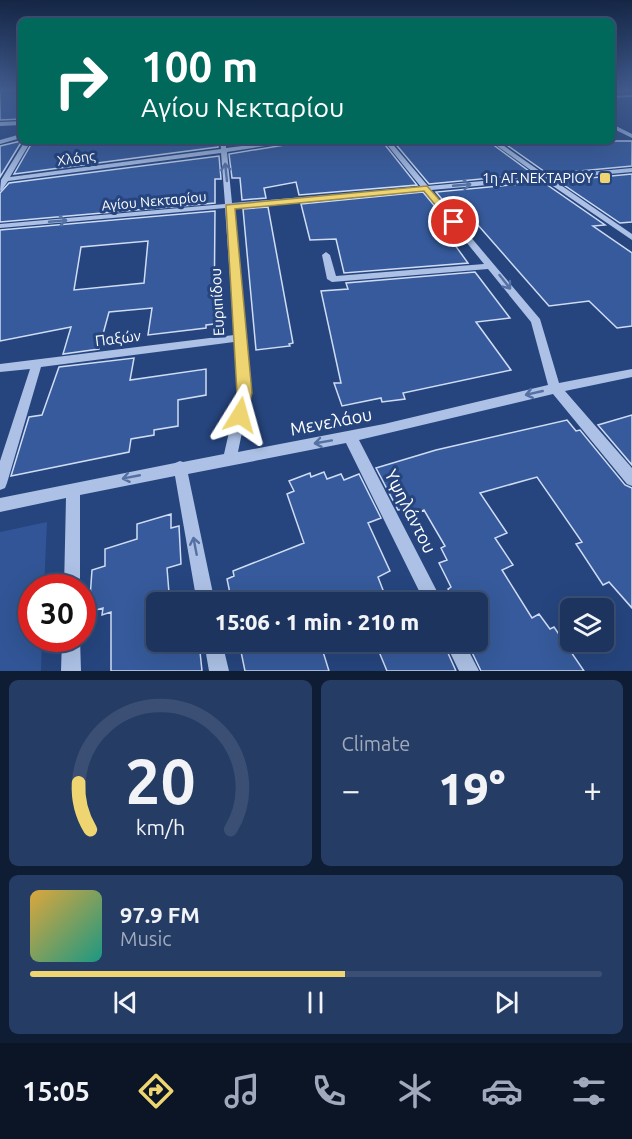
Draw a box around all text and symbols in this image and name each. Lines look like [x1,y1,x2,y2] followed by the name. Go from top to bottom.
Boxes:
[42,42,120,120] icon: right
[141,43,258,90] text: 100 m
[141,92,344,122] text: Αγίου Νεκταρίου
[56,147,97,169] street label: Χλόης
[220,162,231,182] one-way arrow
[482,170,593,186] place label: 1η ΑΓ.ΝΕΚΤΑΡΙΟΥ
[598,171,612,185] marker: 1η ΑΓ.ΝΕΚΤΑΡΙΟΥ
[451,179,471,190] one-way arrow
[101,188,207,214] street label: Αγίου Νεκταρίου
[428,196,479,247] pin
[437,205,470,238] icon: arrive
[48,215,68,226] one-way arrow
[207,267,227,337] street label: Ευριπίδου
[499,274,512,290] one-way arrow
[94,327,142,349] street label: Παξών
[208,383,272,447] position arrow
[524,388,543,400] one-way arrow
[288,403,374,439] street label: Μενελάου
[314,437,334,448] one-way arrow
[381,466,441,556] street label: Υψηλάντου
[122,472,142,483] one-way arrow
[189,536,200,556] one-way arrow
[18,574,96,652] speed limit sign: 30
[560,598,614,652] map controls
[560,598,614,652] button: layers
[215,609,419,634] text: 15:06 · 1 min · 210 m
[342,732,410,755] text: Climate
[125,746,195,816] text: 20
[438,763,505,814] text: 19°
[342,771,360,808] text: −
[583,771,602,808] text: +
[135,815,185,839] text: km/h
[120,902,200,927] text: 97.9 FM
[120,927,172,950] text: Music
[109,986,142,1019] icon: previous
[299,986,332,1019] icon: pause
[490,986,523,1019] icon: next
[135,1070,177,1112] icon: directions
[221,1070,263,1112] icon: music
[308,1070,350,1112] icon: phone
[394,1070,436,1112] icon: climate
[481,1070,523,1112] icon: car
[568,1070,610,1112] icon: filters
[22,1076,90,1106] text: 15:05

